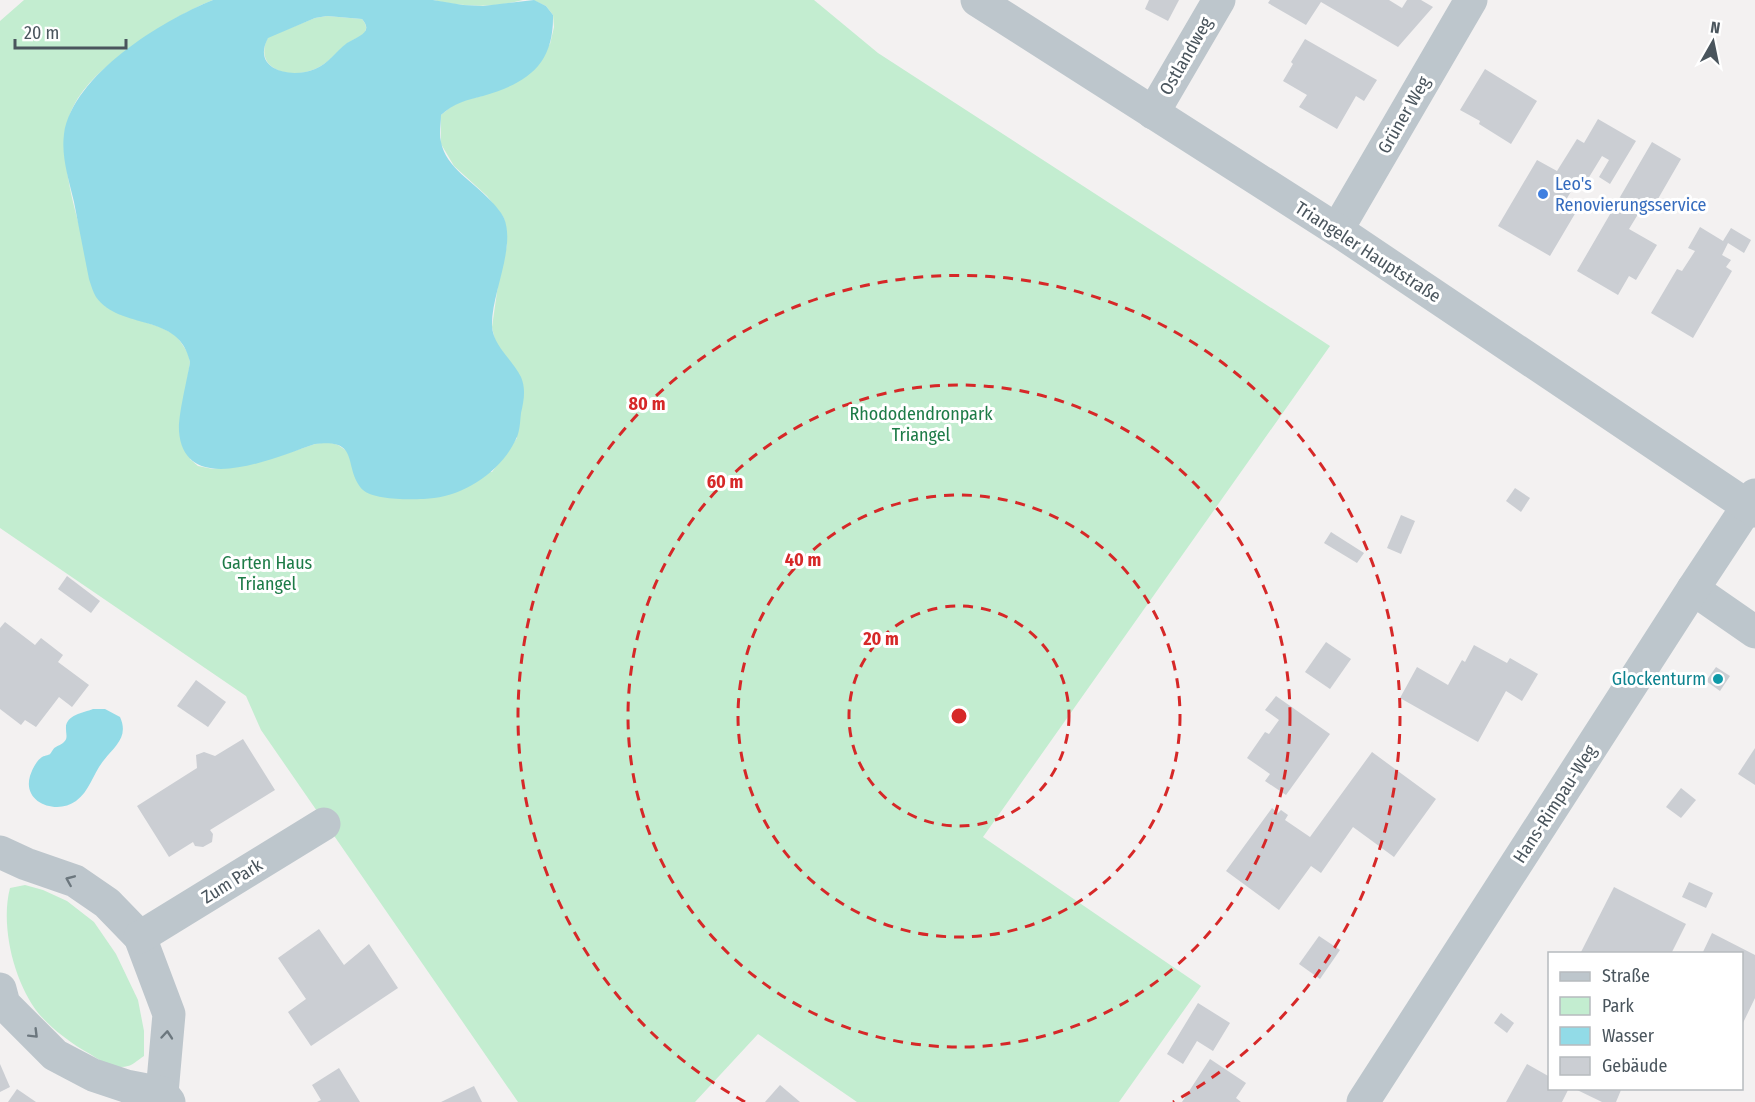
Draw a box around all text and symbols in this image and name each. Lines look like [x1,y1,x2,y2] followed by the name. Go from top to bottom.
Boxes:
[15,12,126,50] scale bar
[1683,12,1743,72] north arrow
[1155,13,1217,99] street label: Ostlandweg
[1709,18,1721,38] text: N
[24,22,59,44] text: 20 m
[1373,72,1435,158] street label: Grüner Weg
[1555,173,1707,216] place label: Leo's Renovierungsservice
[1536,187,1550,201] marker: Leo's Renovierungsservice
[1291,197,1445,307] street label: Triangeler Hauptstraße
[629,393,665,415] text: 80 m
[849,403,993,446] park label: Rhododendronpark Triangel
[707,471,743,493] text: 60 m
[785,549,821,571] text: 40 m
[222,552,313,595] park label: Garten Haus Triangel
[862,628,899,650] text: 20 m
[1612,668,1706,690] place label: Glockenturm
[1711,672,1725,686] marker: Glockenturm
[949,706,969,726] centre of rings
[1509,740,1602,867] street label: Hans-Rimpau-Weg
[198,853,267,908] street label: Zum Park
[65,875,76,887] one-way arrow
[1548,952,1743,1090] legend
[1602,965,1650,987] text: Straße
[1602,995,1635,1017] text: Park
[1602,1025,1655,1047] text: Wasser
[27,1027,38,1038] one-way arrow
[160,1031,173,1040] one-way arrow
[1602,1055,1668,1077] text: Gebäude

